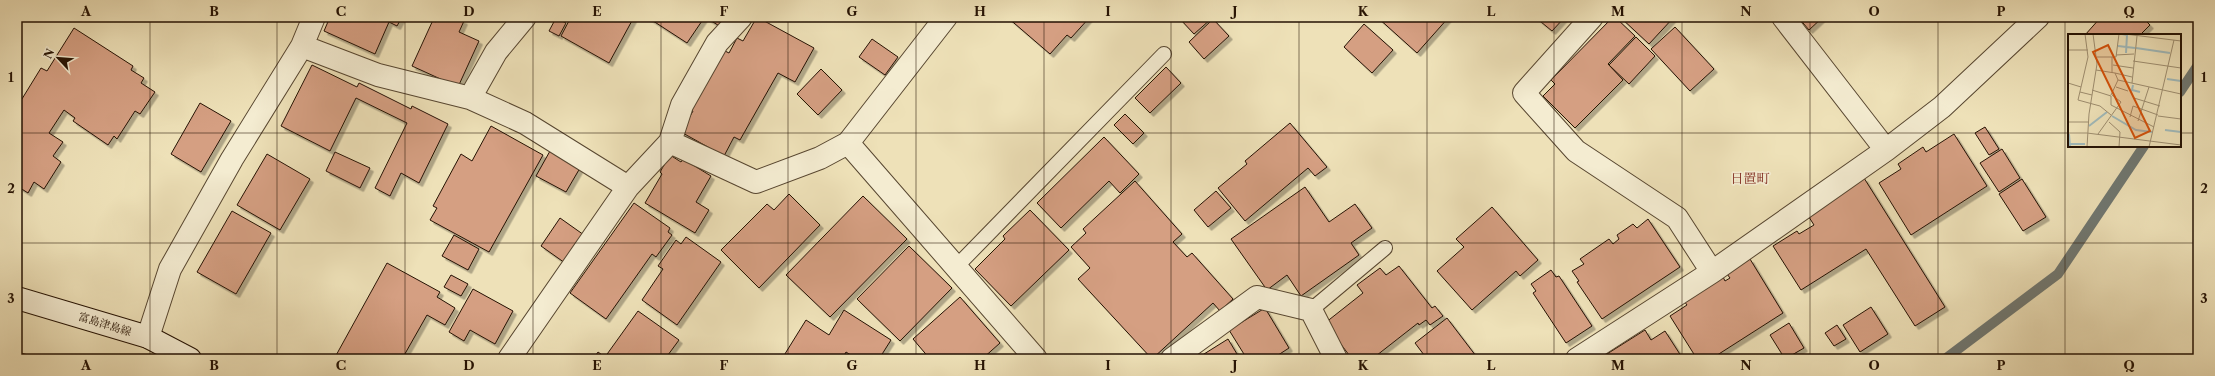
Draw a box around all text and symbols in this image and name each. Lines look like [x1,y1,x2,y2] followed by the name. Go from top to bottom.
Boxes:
[80,3,92,19] text: A
[209,3,219,19] text: B
[336,3,346,19] text: C
[463,3,475,19] text: D
[592,3,602,19] text: E
[720,3,729,19] text: F
[846,3,858,19] text: G
[974,3,986,19] text: H
[1105,3,1111,19] text: I
[1230,3,1238,19] text: J
[1358,3,1369,19] text: K
[1487,3,1496,19] text: L
[1611,3,1625,19] text: M
[1740,3,1752,19] text: N
[1868,3,1880,19] text: O
[1997,3,2006,19] text: P
[2123,3,2135,19] text: Q
[2068,34,2181,147] inset map
[38,38,78,78] north arrow
[41,46,58,61] text: N
[8,69,14,85] text: 1
[2201,69,2207,85] text: 1
[1730,170,1770,186] district label: 日置町
[7,180,15,196] text: 2
[2200,180,2208,196] text: 2
[7,290,15,306] text: 3
[2200,290,2208,306] text: 3
[77,309,133,339] street label: 富島津島線
[80,357,92,373] text: A
[209,357,219,373] text: B
[336,357,346,373] text: C
[463,357,475,373] text: D
[592,357,602,373] text: E
[720,357,729,373] text: F
[846,357,858,373] text: G
[974,357,986,373] text: H
[1105,357,1111,373] text: I
[1230,357,1238,373] text: J
[1358,357,1369,373] text: K
[1487,357,1496,373] text: L
[1611,357,1625,373] text: M
[1740,357,1752,373] text: N
[1868,357,1880,373] text: O
[1997,357,2006,373] text: P
[2123,357,2135,373] text: Q

